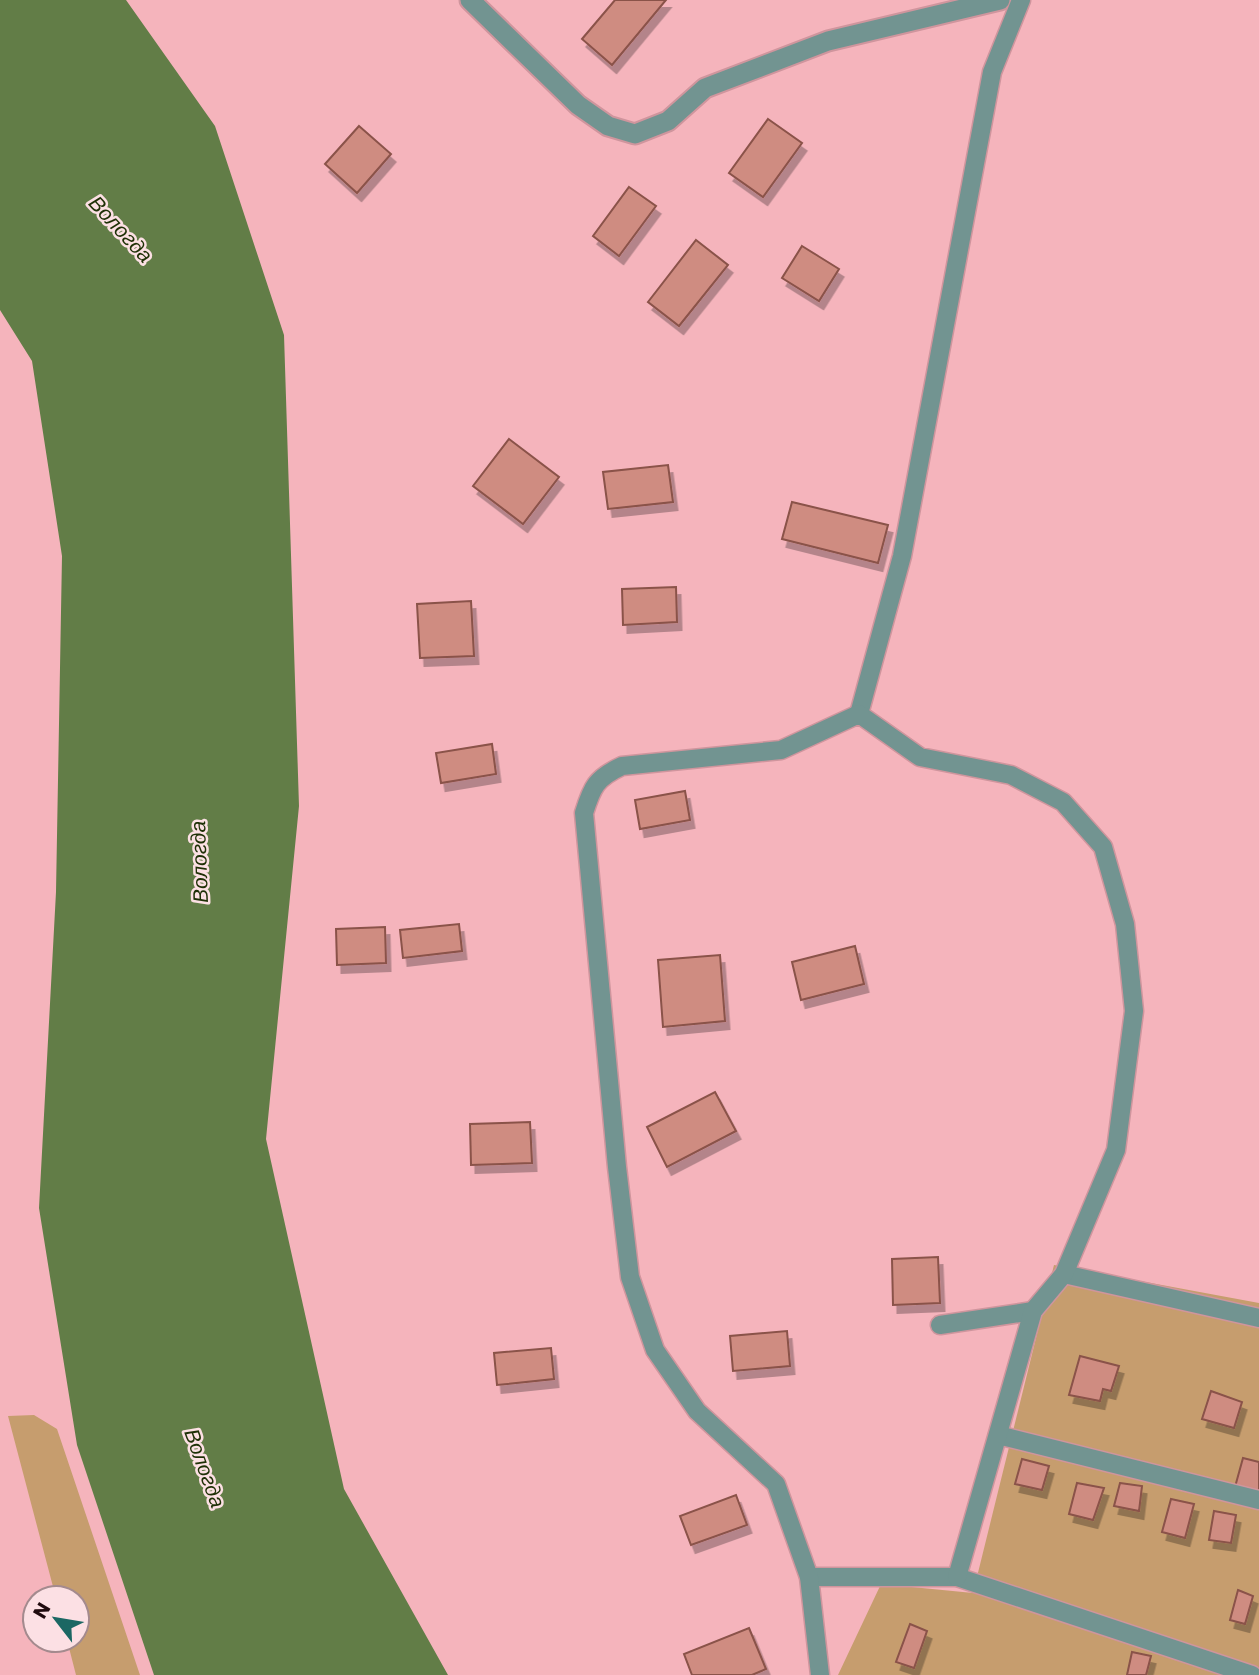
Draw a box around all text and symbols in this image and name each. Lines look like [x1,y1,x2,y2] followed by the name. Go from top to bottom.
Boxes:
[82,189,160,269] water label: Вологда
[183,820,215,904] water label: Вологда
[177,1424,233,1512] water label: Вологда
[21,1584,91,1654] north arrow
[27,1597,57,1624] text: N

